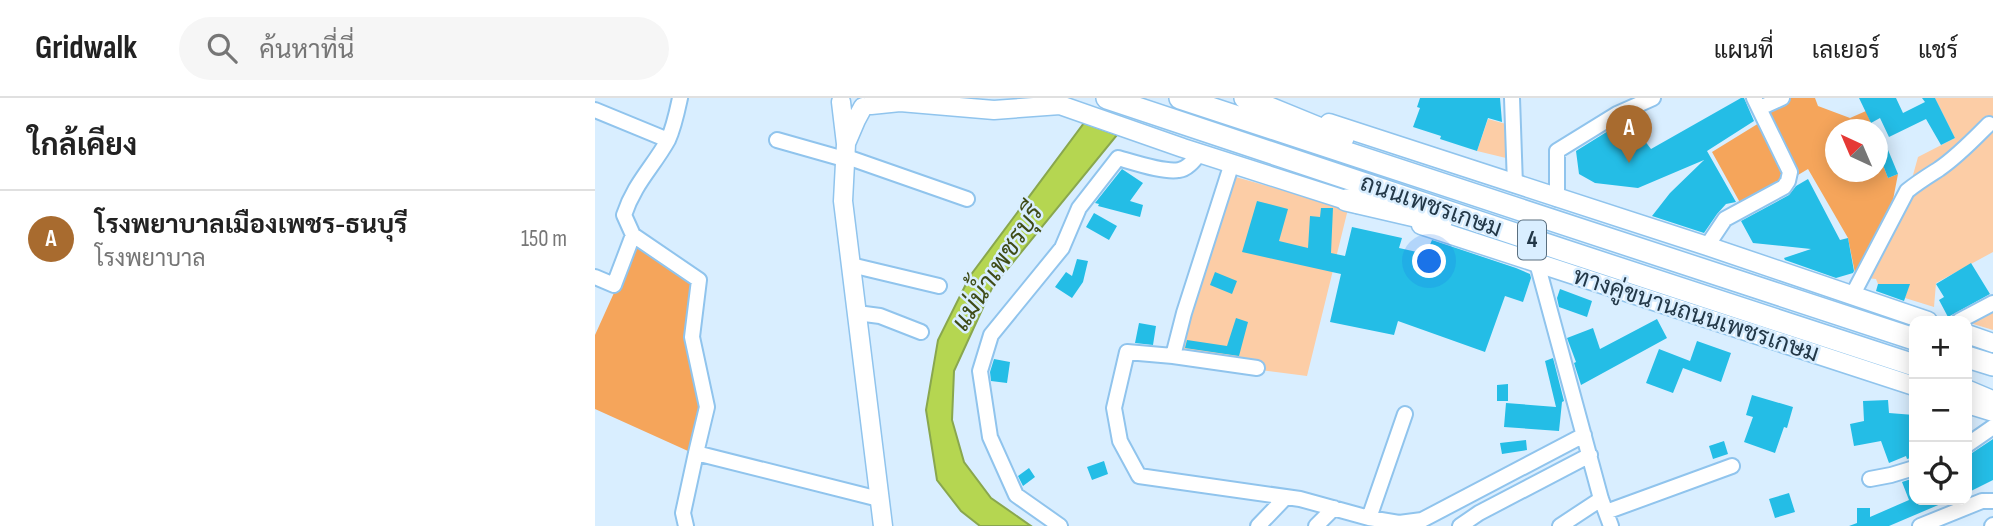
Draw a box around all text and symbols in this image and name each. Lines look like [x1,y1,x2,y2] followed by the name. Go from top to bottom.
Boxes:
[179,17,669,80] search box
[35,28,137,68] text: Gridwalk
[203,29,241,67] icon: search
[259,35,354,66] text: ค้นหาที่นี่
[1714,36,1774,65] text: แผนที่
[1812,36,1880,65] text: เลเยอร์
[1918,36,1958,65] text: แชร์
[1606,105,1652,163] pin: A
[1825,119,1888,182] north arrow
[28,128,137,164] text: ใกล้เคียง
[1356,168,1506,244] street label: ถนนเพชรเกษม
[940,193,1052,338] water label: แม่น้ำเพชรบุรี
[95,210,407,241] text: โรงพยาบาลเมืองเพชร-ธนบุรี
[1518,220,1546,260] road number: 4
[46,225,56,253] text: A
[521,225,567,253] text: 150 m
[1412,244,1446,278] your location
[95,245,206,273] text: โรงพยาบาล
[1569,262,1823,370] street label: ทางคู่ขนานถนนเพชรเกษม
[1909,316,1972,505] map controls
[1909,316,1972,379] button: +
[1909,379,1972,442] button: −
[1909,442,1972,505] button: locate

